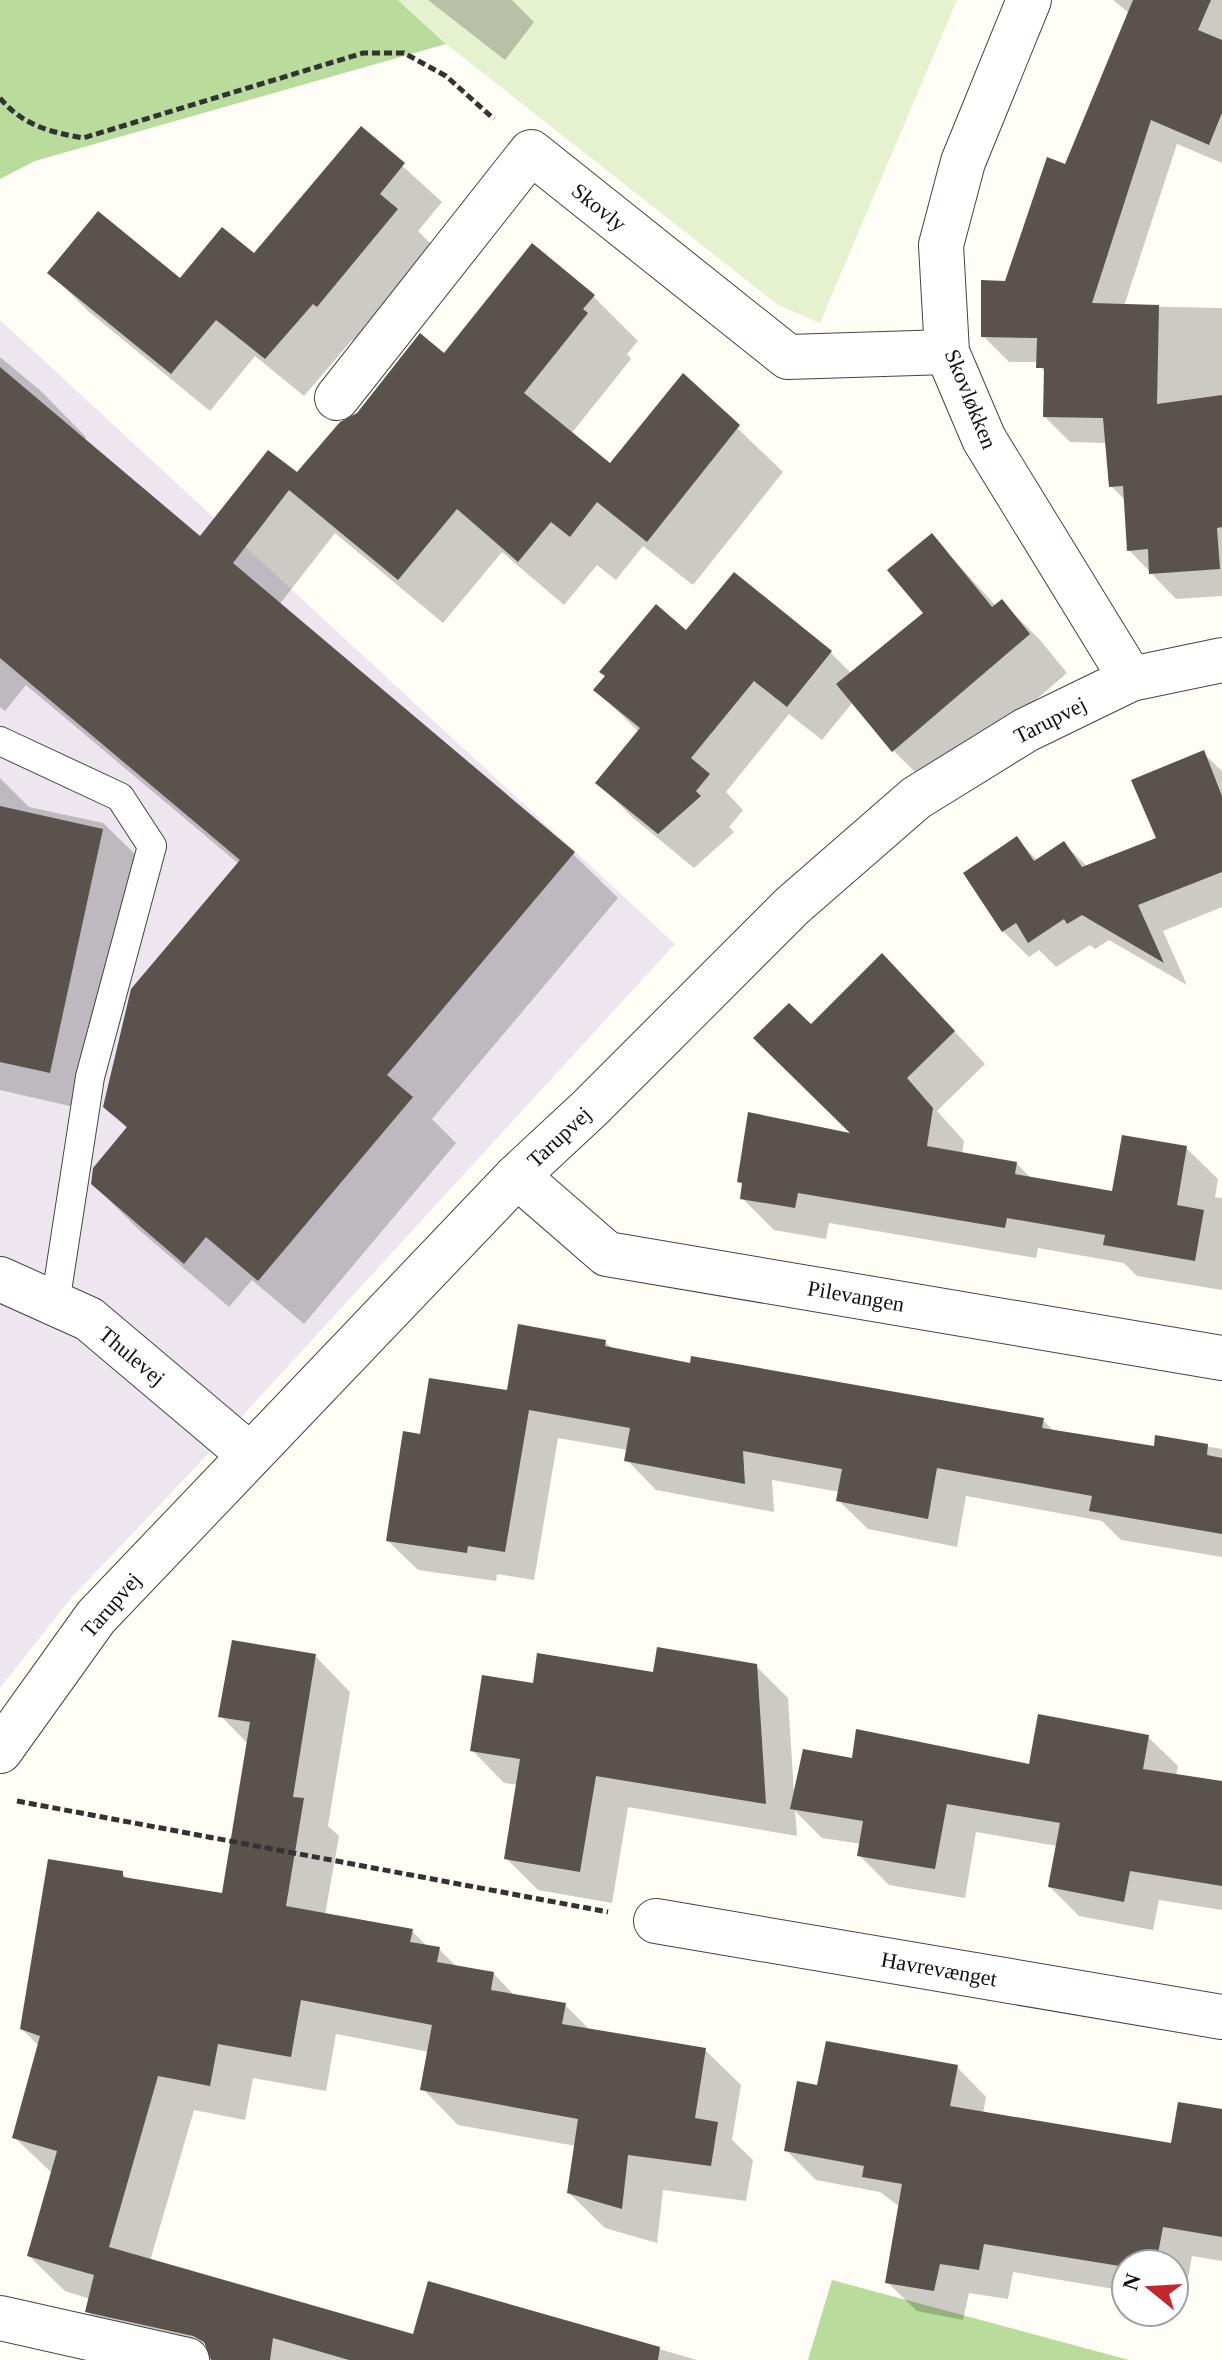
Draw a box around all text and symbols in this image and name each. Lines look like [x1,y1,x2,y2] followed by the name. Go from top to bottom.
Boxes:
[567,178,631,236] street label: Skovly
[940,346,1002,452] street label: Skovløkken
[1010,691,1090,749] street label: Tarupvej
[522,1101,596,1173] street label: Tarupvej
[806,1275,906,1317] street label: Pilevangen
[94,1321,170,1391] street label: Thulevej
[76,1567,146,1643] street label: Tarupvej
[879,1947,999,1991] street label: Havrevænget
[1110,2248,1190,2328] north arrow
[1117,2270,1146,2293] text: N

